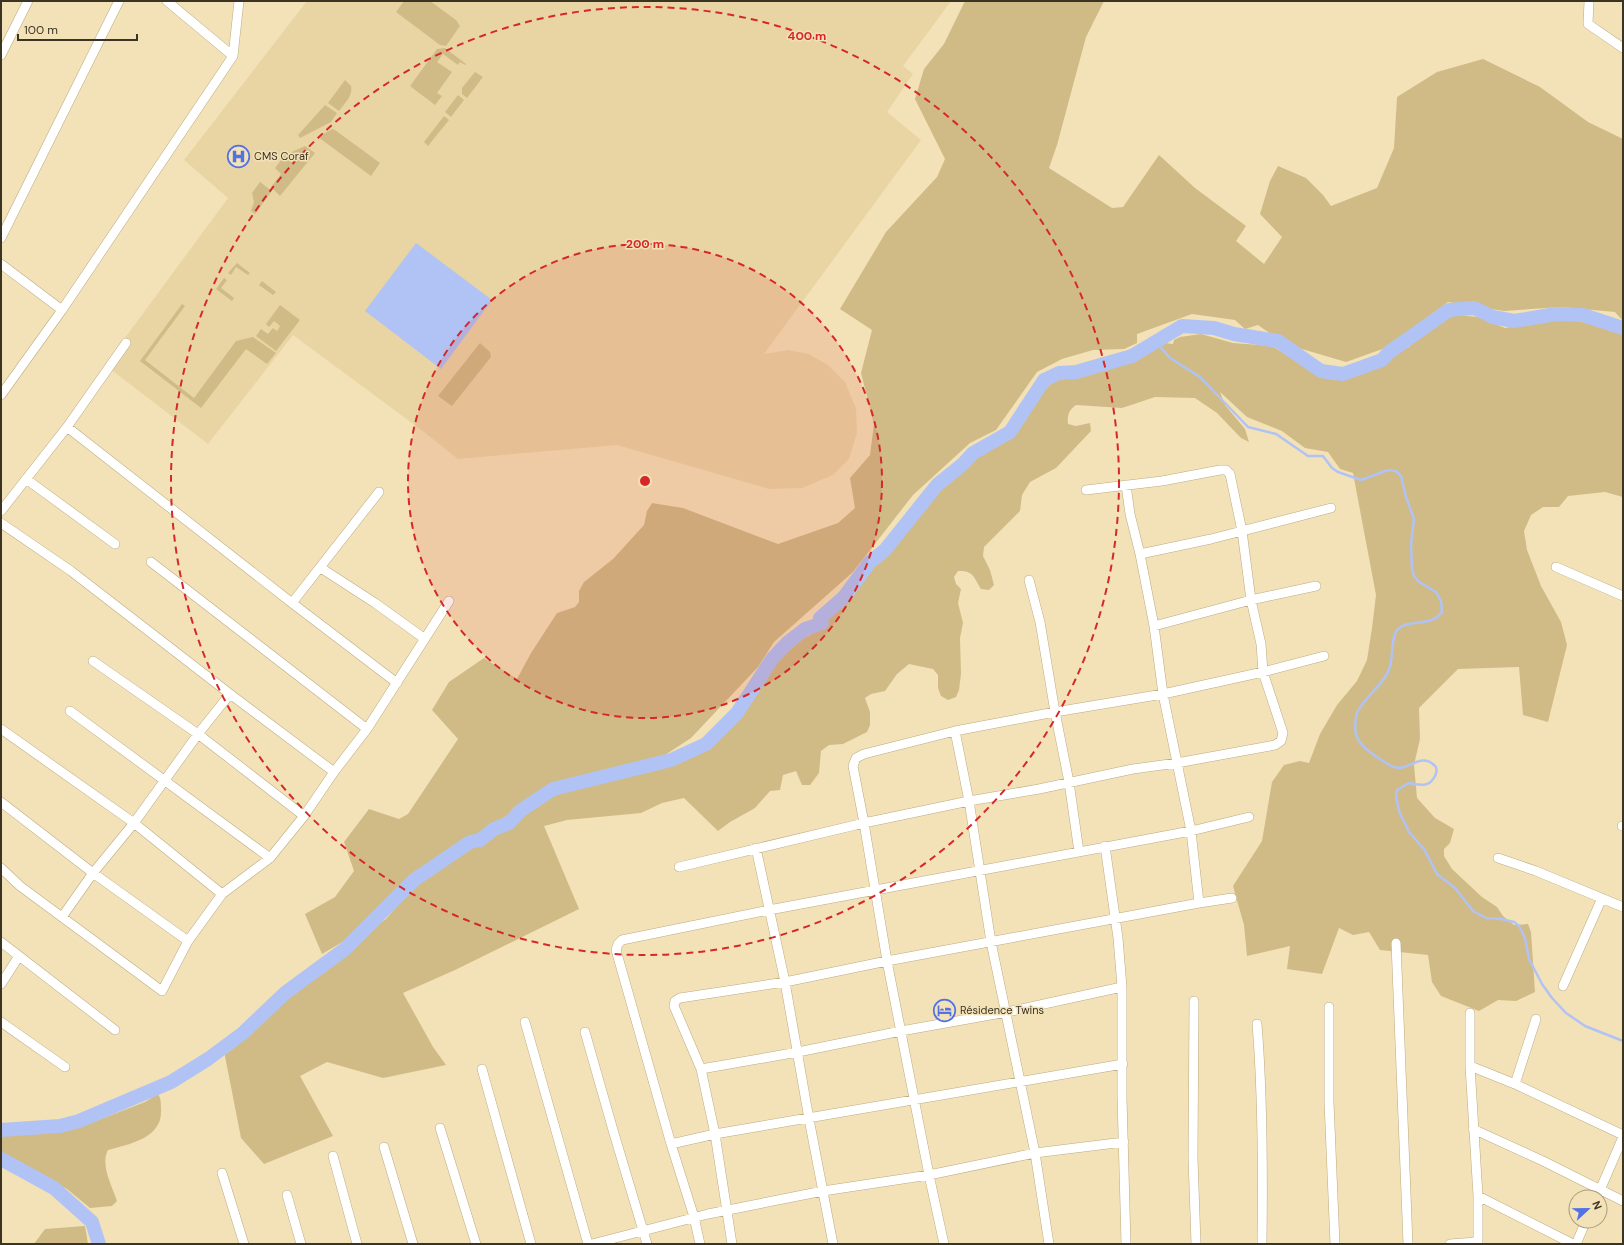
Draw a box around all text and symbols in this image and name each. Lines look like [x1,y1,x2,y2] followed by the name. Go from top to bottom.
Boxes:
[18,16,137,42] scale bar
[24,22,58,38] text: 100 m
[788,28,826,44] text: 400 m
[225,143,251,169] hospital icon: CMS Coraf
[254,149,309,163] place label: CMS Coraf
[626,236,664,252] text: 200 m
[638,474,652,488] centre of rings
[931,997,957,1023] hotel icon: Résidence Twins
[960,1003,1044,1017] place label: Résidence Twins
[1568,1189,1608,1229] north arrow
[1589,1199,1605,1212] text: N

